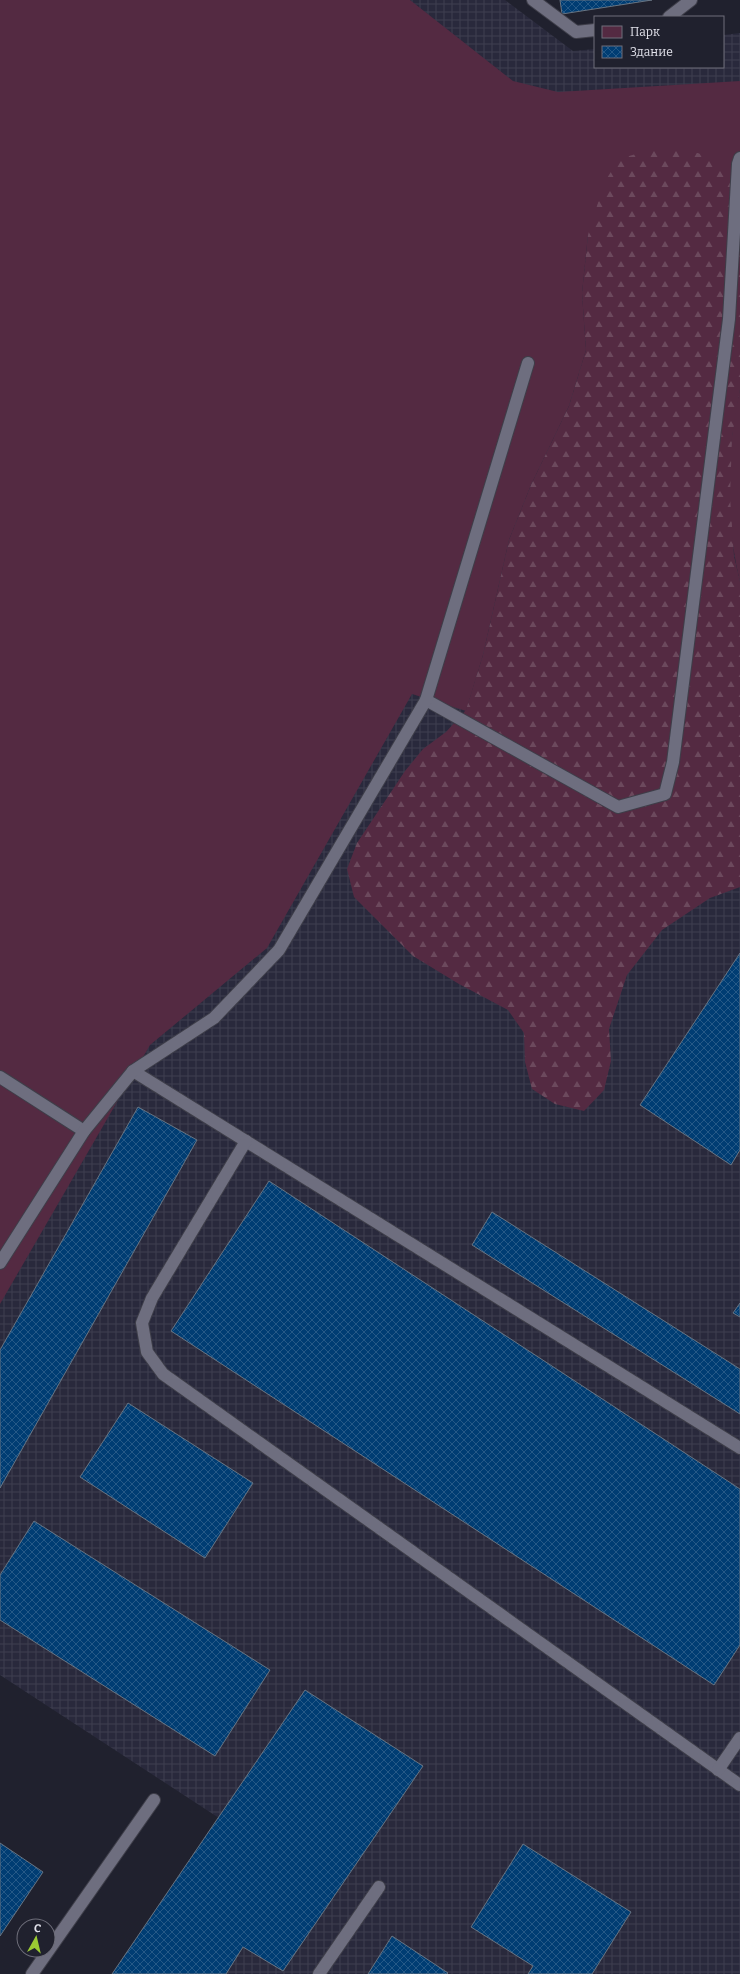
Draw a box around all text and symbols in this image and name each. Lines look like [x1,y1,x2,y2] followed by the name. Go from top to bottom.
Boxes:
[594,16,724,68] legend
[630,25,660,39] text: Парк
[630,45,673,59] text: Здание
[16,1918,56,1958] north arrow
[33,1922,42,1936] text: С

